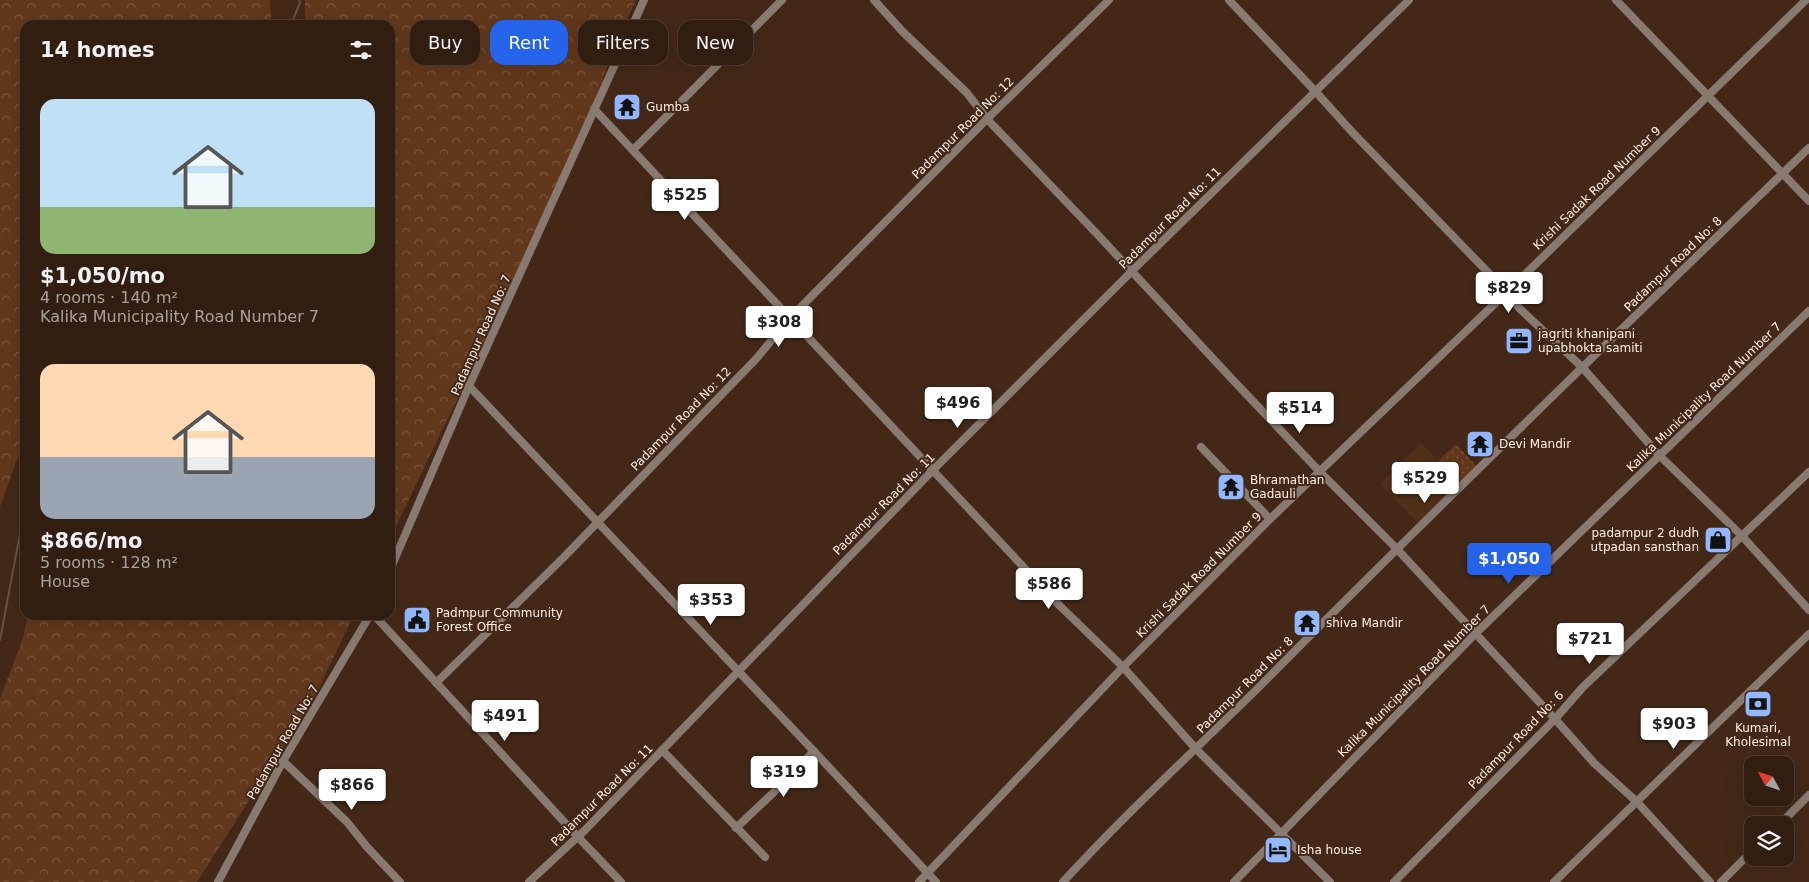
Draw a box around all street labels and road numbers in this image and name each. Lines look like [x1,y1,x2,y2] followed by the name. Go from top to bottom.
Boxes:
[909,74,1017,182] street label: Padampur Road No: 12
[1530,123,1664,253] street label: Krishi Sadak Road Number 9
[1116,164,1224,272] street label: Padampur Road No: 11
[1621,214,1725,314] street label: Padampur Road No: 8
[448,273,514,397] street label: Padampur Road No: 7
[1624,319,1784,475] street label: Kalika Municipality Road Number 7
[628,364,734,474] street label: Padampur Road No: 12
[830,450,938,558] street label: Padampur Road No: 11
[1133,509,1265,641] street label: Krishi Sadak Road Number 9
[1335,602,1493,760] street label: Kalika Municipality Road Number 7
[1194,634,1296,736] street label: Padampur Road No: 8
[244,682,322,802] street label: Padampur Road No: 7
[1466,688,1566,792] street label: Padampur Road No: 6
[548,741,656,849] street label: Padampur Road No: 11

